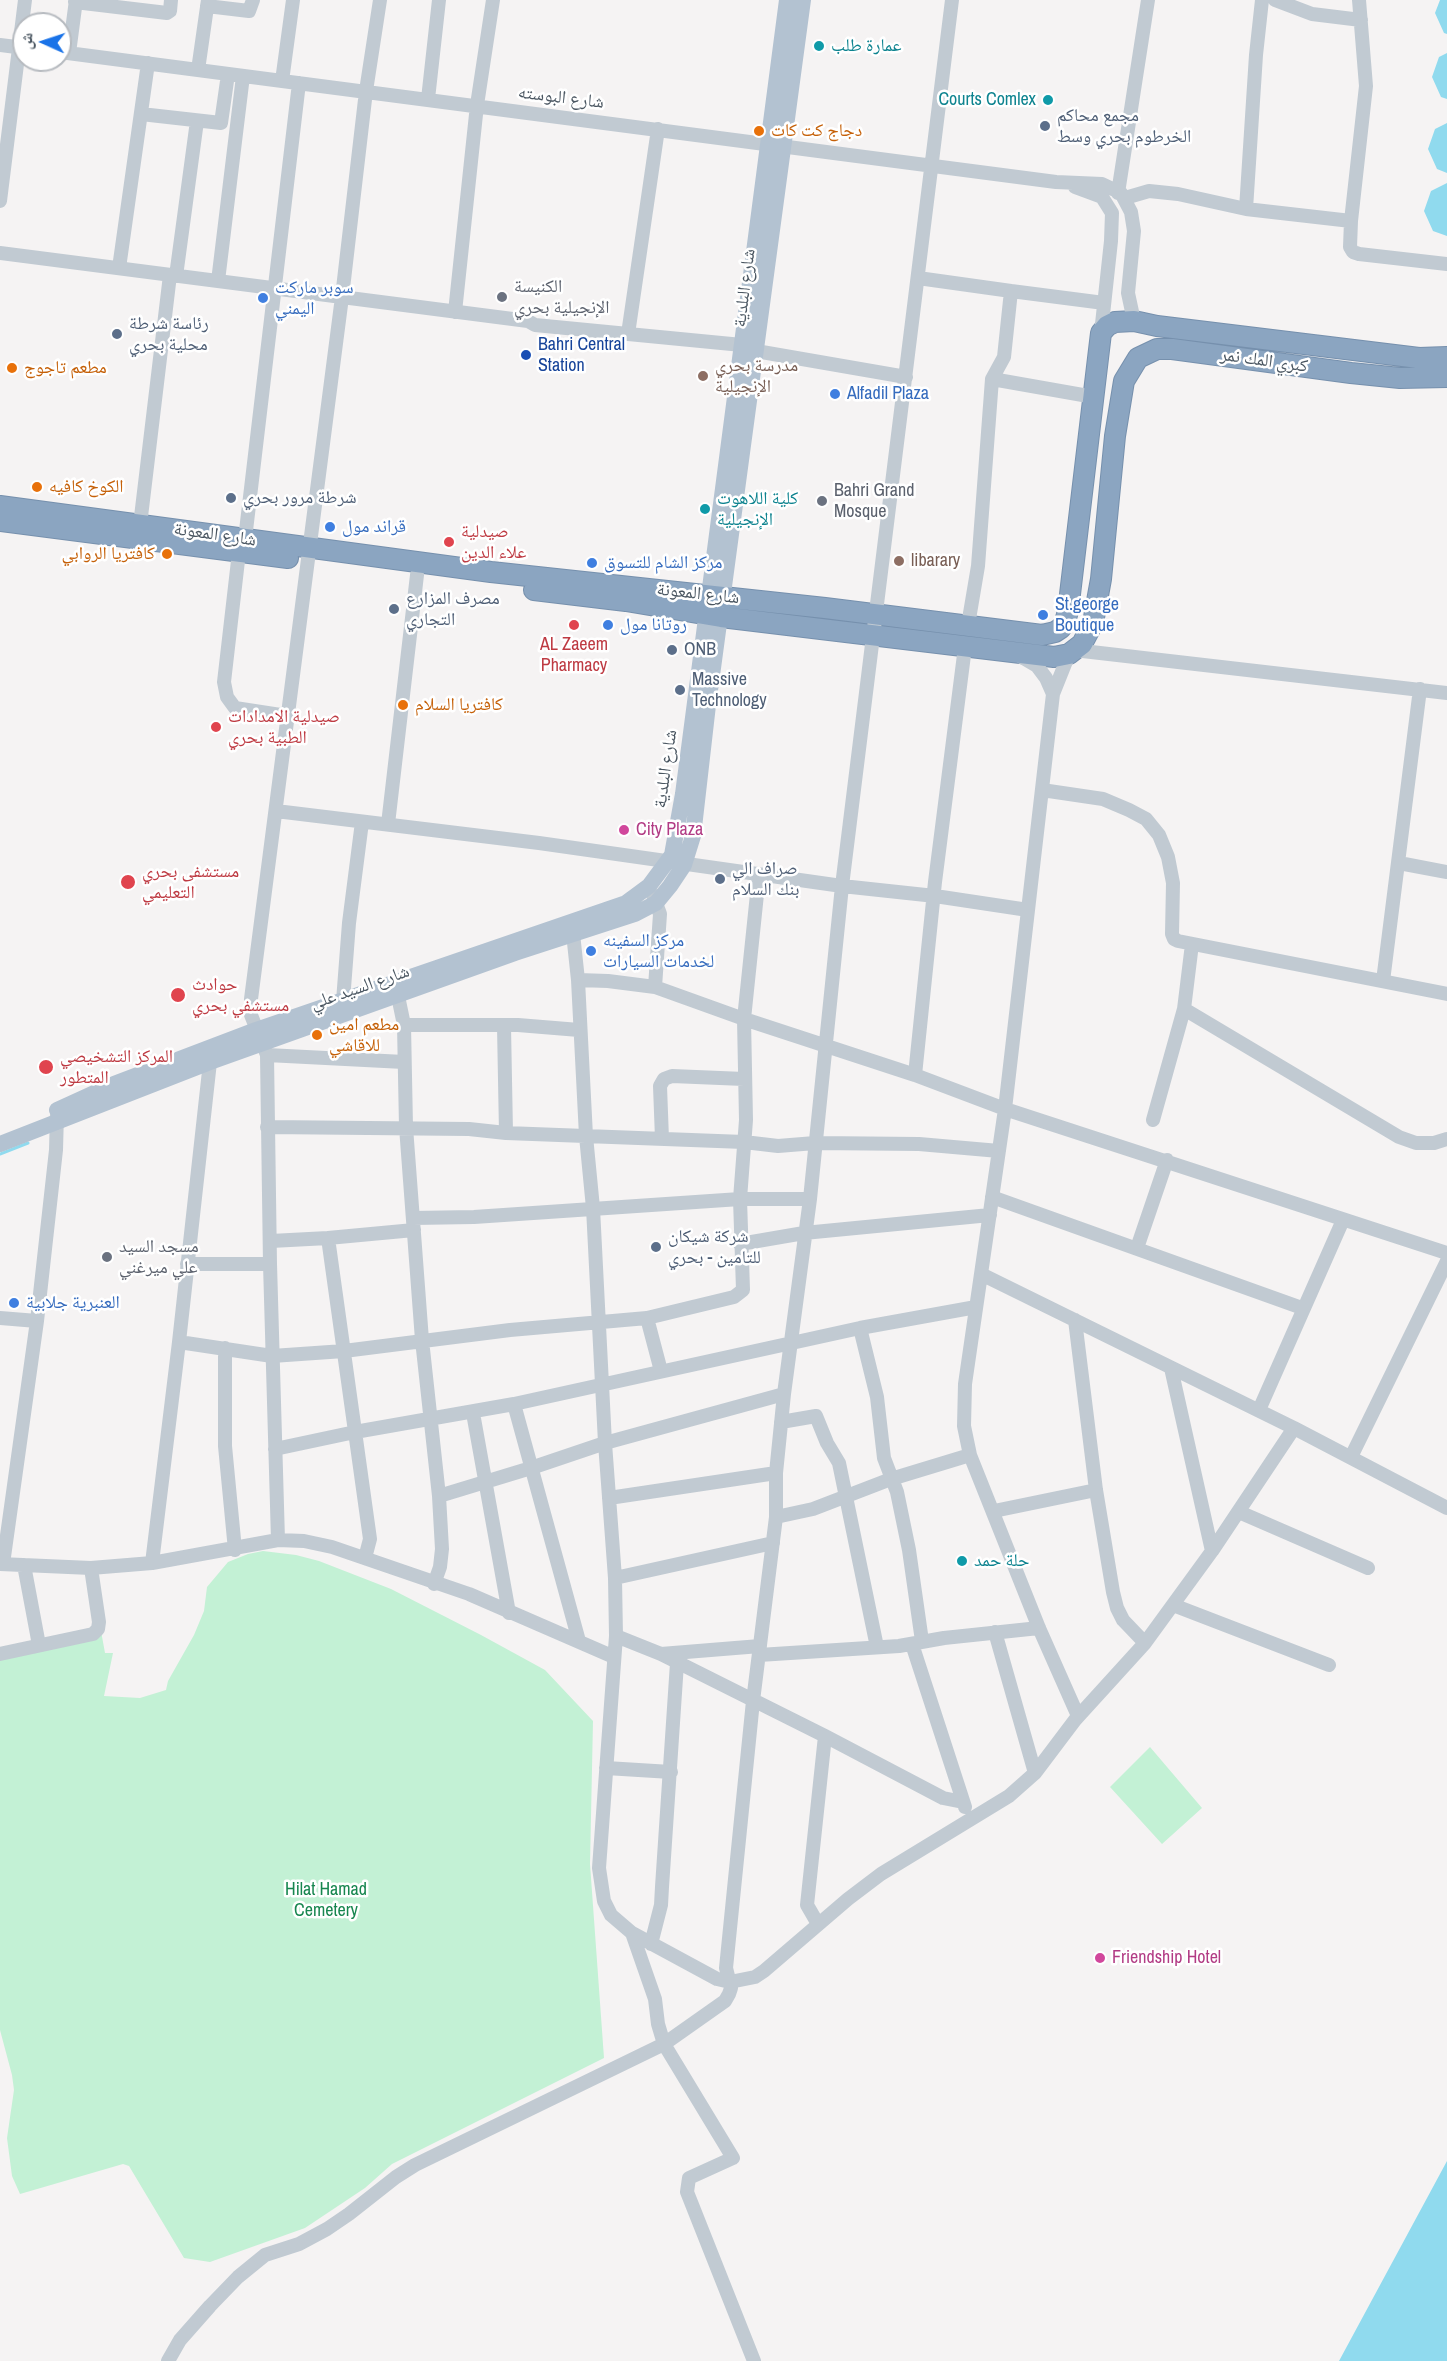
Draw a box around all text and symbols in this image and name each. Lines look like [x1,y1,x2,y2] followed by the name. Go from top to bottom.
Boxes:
[12,12,72,72] north arrow
[15,32,37,50] text: ش
[831,35,901,57] place label: عمارة طلب
[812,39,826,53] marker: عمارة طلب
[517,82,605,114] street label: شارع البوسته
[938,89,1036,111] place label: Courts Comlex
[1041,93,1055,107] marker: Courts Comlex
[1057,105,1191,148] place label: مجمع محاكم الخرطوم بحري وسط
[1038,119,1052,133] marker: مجمع محاكم الخرطوم بحري وسط
[771,120,862,142] place label: دجاج كت كات
[752,124,766,138] marker: دجاج كت كات
[729,248,761,328] street label: شارع البلدية
[514,276,609,318] place label: الكنيسة الإنجيلية بحري
[275,277,353,320] place label: سوبر ماركت اليمني
[495,290,509,304] marker: الكنيسة الإنجيلية بحري
[256,291,270,305] marker: سوبر ماركت اليمني
[129,313,209,356] place label: رئاسة شرطة محلية بحري
[110,327,124,341] marker: رئاسة شرطة محلية بحري
[538,334,625,376] place label: Bahri Central Station
[1219,344,1309,378] street label: كبري المك نمر
[519,348,533,362] marker: Bahri Central Station
[715,355,798,398] place label: مدرسة بحري الإنجيلية
[24,357,107,379] place label: مطعم تاجوج
[5,361,19,375] marker: مطعم تاجوج
[696,369,710,383] marker: مدرسة بحري الإنجيلية
[847,383,929,405] place label: Alfadil Plaza
[828,387,842,401] marker: Alfadil Plaza
[49,476,124,498] place label: الكوخ كافيه
[30,480,44,494] marker: الكوخ كافيه
[834,480,914,522] place label: Bahri Grand Mosque
[243,487,357,509] place label: شرطة مرور بحري
[717,488,798,530] place label: كلية اللاهوت الإنجيلية
[224,491,238,505] marker: شرطة مرور بحري
[815,494,829,508] marker: Bahri Grand Mosque
[698,502,712,516] marker: كلية اللاهوت الإنجيلية
[342,516,406,538] place label: قراند مول
[172,519,258,551] street label: شارع المعونة
[323,520,337,534] marker: قراند مول
[461,521,526,564] place label: صيدلية علاء الدين
[442,535,456,549] marker: صيدلية علاء الدين
[61,543,155,565] place label: كافتريا الروابي
[160,547,174,561] marker: كافتريا الروابي
[911,550,960,572] place label: libarary
[604,552,723,574] place label: مركز الشام للتسوق
[892,554,906,568] marker: libarary
[585,556,599,570] marker: مركز الشام للتسوق
[656,579,740,609] street label: شارع المعونة
[406,588,500,630] place label: مصرف المزارع التجاري
[1055,594,1119,636] place label: St.george Boutique
[387,602,401,616] marker: مصرف المزارع التجاري
[1036,608,1050,622] marker: St.george Boutique
[620,614,687,636] place label: روتانا مول
[567,618,581,632] marker: AL Zaeem Pharmacy
[601,618,615,632] marker: روتانا مول
[540,634,608,676] place label: AL Zaeem Pharmacy
[684,639,716,661] place label: ONB
[665,643,679,657] marker: ONB
[692,669,767,712] place label: Massive Technology
[673,683,687,697] marker: Massive Technology
[415,694,503,716] place label: كافتريا السلام
[396,698,410,712] marker: كافتريا السلام
[228,706,340,748] place label: صيدلية الامدادات الطبية بحري
[209,720,223,734] marker: صيدلية الامدادات الطبية بحري
[650,728,682,810] street label: شارع البلدية
[636,819,703,841] place label: City Plaza
[617,823,631,837] marker: City Plaza
[732,858,799,900] place label: صراف الي بنك السلام
[142,861,239,904] place label: مستشفى بحري التعليمي
[713,872,727,886] marker: صراف الي بنك السلام
[119,873,137,891] marker: مستشفى بحري التعليمي
[603,930,714,972] place label: مركز السفينه لخدمات السيارات
[584,944,598,958] marker: مركز السفينه لخدمات السيارات
[308,961,412,1015] street label: شارع السيد علي
[192,974,289,1016] place label: حوادث مستشفي بحري
[169,986,187,1004] marker: حوادث مستشفي بحري
[329,1014,399,1056] place label: مطعم امين للاقاشي
[310,1028,324,1042] marker: مطعم امين للاقاشي
[60,1046,173,1088] place label: المركز التشخيصي المتطور
[37,1058,55,1076] marker: المركز التشخيصي المتطور
[668,1226,761,1268] place label: شركة شيكان للتامين - بحري
[119,1236,199,1278] place label: مسجد السيد علي ميرغني
[649,1240,663,1254] marker: شركة شيكان للتامين - بحري
[100,1250,114,1264] marker: مسجد السيد علي ميرغني
[26,1292,120,1314] place label: العنبرية جلابية
[7,1296,21,1310] marker: العنبرية جلابية
[974,1550,1030,1572] place label: حلة حمد
[955,1554,969,1568] marker: حلة حمد
[285,1879,367,1922] park label: Hilat Hamad Cemetery
[1112,1947,1221,1969] place label: Friendship Hotel
[1093,1951,1107,1965] marker: Friendship Hotel

